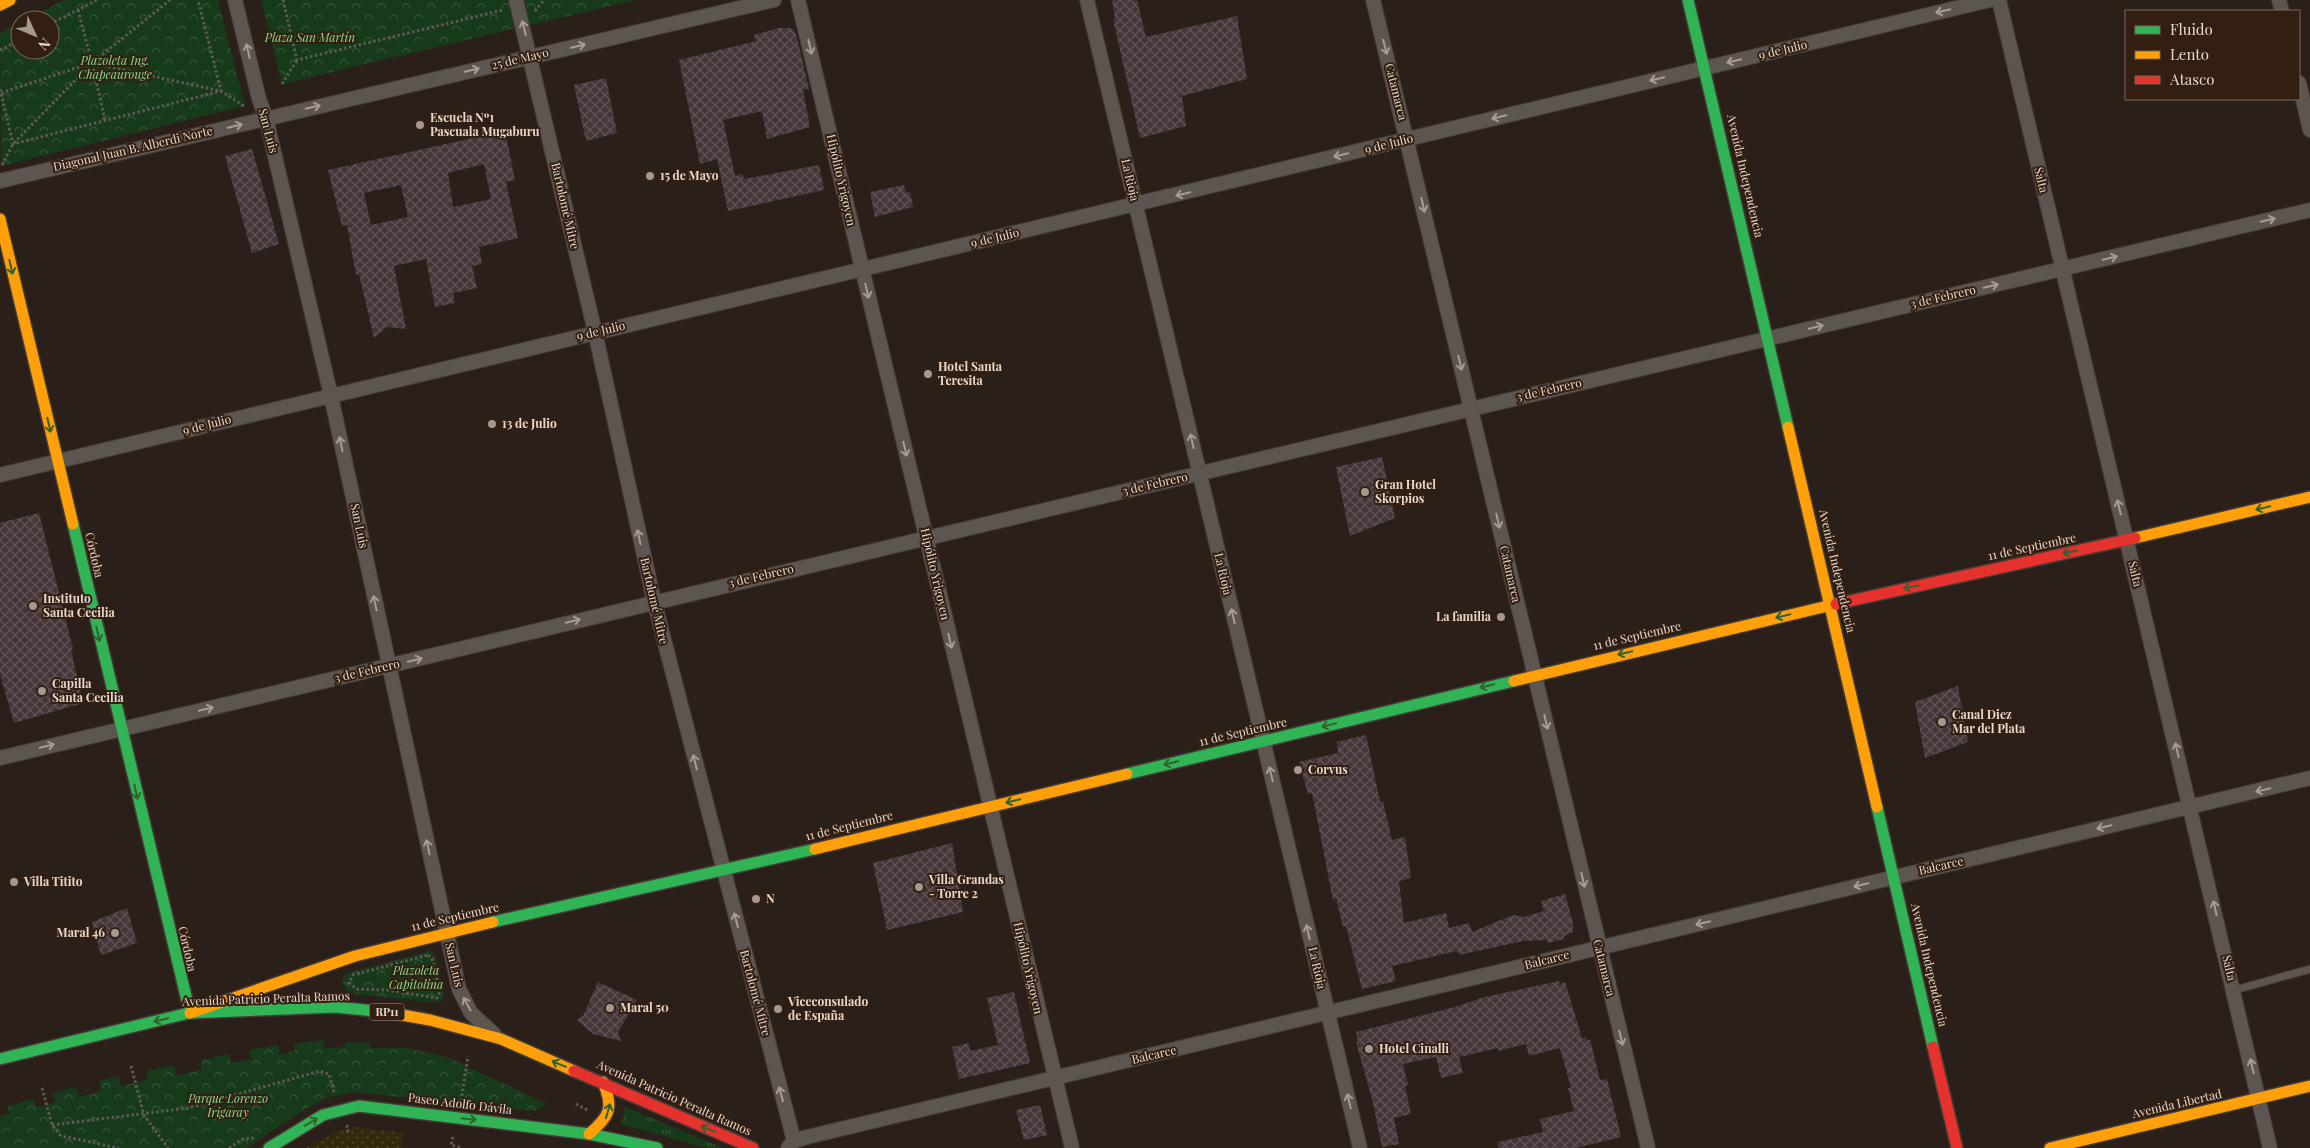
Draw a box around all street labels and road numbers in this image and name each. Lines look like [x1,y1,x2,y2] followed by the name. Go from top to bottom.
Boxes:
[1757,36,1809,62] street label: 9 de Julio
[490,44,550,72] street label: 25 de Mayo
[1382,62,1412,122] street label: Catamarca
[255,107,283,155] street label: San Luis
[1724,112,1768,239] street label: Avenida Independencia
[51,122,214,174] street label: Diagonal Juan B. Alberdi Norte
[1363,129,1415,157] street label: 9 de Julio
[824,132,860,227] street label: Hipólito Yrigoyen
[1118,157,1144,203] street label: La Rioja
[548,161,584,251] street label: Bartolomé Mitre
[2031,165,2053,194] street label: Salta
[969,224,1021,250] street label: 9 de Julio
[1909,281,1977,311] street label: 3 de Febrero
[575,317,627,343] street label: 9 de Julio
[1515,374,1583,404] street label: 3 de Febrero
[181,410,233,438] street label: 9 de Julio
[1121,468,1189,498] street label: 3 de Febrero
[347,502,373,550] street label: San Luis
[1816,507,1860,634] street label: Avenida Independencia
[918,526,954,621] street label: Hipólito Yrigoyen
[1986,529,2077,563] street label: 11 de Septiembre
[82,530,108,579] street label: Córdoba
[1497,544,1525,604] street label: Catamarca
[1211,551,1237,597] street label: La Rioja
[637,556,673,646] street label: Bartolomé Mitre
[2125,559,2147,588] street label: Salta
[727,560,795,590] street label: 3 de Febrero
[1591,617,1682,653] street label: 11 de Septiembre
[333,655,401,685] street label: 3 de Febrero
[1197,713,1288,749] street label: 11 de Septiembre
[803,806,894,844] street label: 11 de Septiembre
[1917,852,1965,878] street label: Balcarce
[409,898,500,934] street label: 11 de Septiembre
[1908,901,1952,1028] street label: Avenida Independencia
[1011,920,1047,1015] street label: Hipólito Yrigoyen
[175,924,201,973] street label: Córdoba
[1590,938,1620,998] street label: Catamarca
[442,941,468,989] street label: San Luis
[1305,945,1331,991] street label: La Rioja
[1523,946,1571,972] street label: Balcarce
[737,948,775,1038] street label: Bartolomé Mitre
[2219,953,2241,982] street label: Salta
[181,987,350,1009] street label: Avenida Patricio Peralta Ramos
[370,1004,404,1020] road number: RP11
[1130,1041,1178,1067] street label: Balcarce
[594,1055,754,1139] street label: Avenida Patricio Peralta Ramos
[2129,1085,2223,1121] street label: Avenida Libertad
[407,1089,513,1117] street label: Paseo Adolfo Dávila

